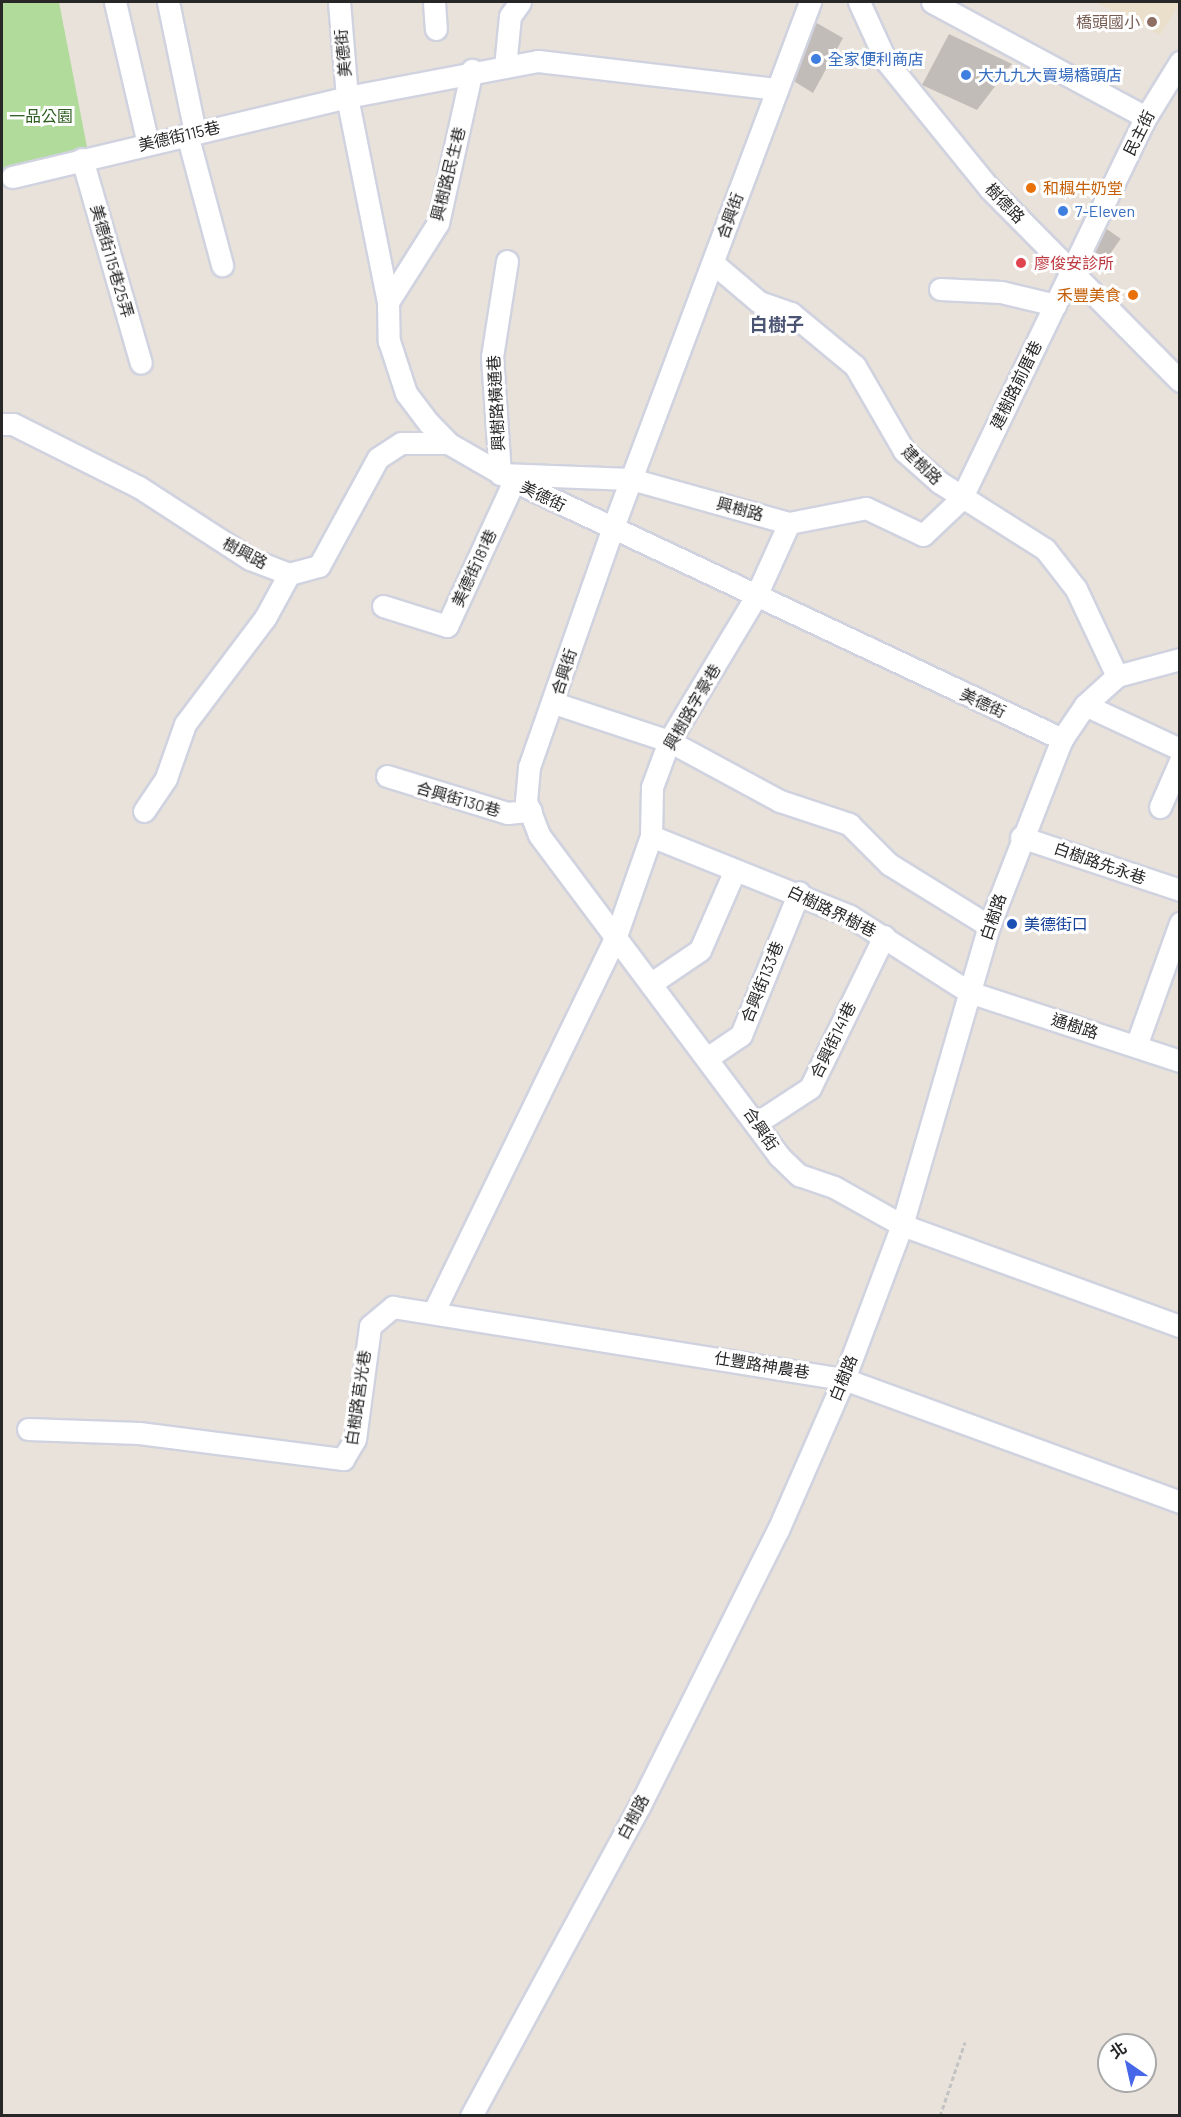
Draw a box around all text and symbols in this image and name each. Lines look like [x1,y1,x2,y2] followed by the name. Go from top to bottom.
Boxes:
[1076,12,1140,32] place label: 橋頭國小
[1145,15,1159,29] marker: 橋頭國小
[331,28,355,78] street label: 美德街
[828,49,924,69] place label: 全家便利商店
[809,52,823,66] marker: 全家便利商店
[978,65,1122,85] place label: 大九九大賣場橋頭店
[959,68,973,82] marker: 大九九大賣場橋頭店
[9,106,73,126] park label: 一品公園
[1120,107,1158,159] street label: 民主街
[136,117,222,155] street label: 美德街115巷
[427,125,469,223] street label: 興樹路民生巷
[1043,178,1123,198] place label: 和楓牛奶堂
[981,179,1029,227] street label: 樹德路
[1024,181,1038,195] marker: 和楓牛奶堂
[713,190,747,242] street label: 合興街
[1075,201,1135,221] place label: 7-Eleven
[87,202,137,320] street label: 美德街115巷25弄
[1056,204,1070,218] marker: 7-Eleven
[1034,253,1114,273] place label: 廖俊安診所
[1012,254,1030,272] marker: 廖俊安診所
[1057,285,1121,305] place label: 禾豐美食
[1126,288,1140,302] marker: 禾豐美食
[750,313,804,335] district label: 白樹子
[986,338,1046,432] street label: 建樹路前厝巷
[484,355,508,451] street label: 興樹路橫通巷
[898,441,946,489] street label: 建樹路
[517,477,569,515] street label: 美德街
[714,494,766,524] street label: 興樹路
[448,526,500,610] street label: 美德街181巷
[219,533,271,573] street label: 樹興路
[547,646,581,698] street label: 合興街
[660,661,724,753] street label: 興樹路字豪巷
[957,684,1009,722] street label: 美德街
[414,778,502,820] street label: 合興街130巷
[1051,838,1149,888] street label: 白樹路先永巷
[785,881,879,941] street label: 白樹路界樹巷
[976,891,1010,943] street label: 白樹路
[1024,914,1088,934] place label: 美德街口
[1005,917,1019,931] marker: 美德街口
[737,938,787,1026] street label: 合興街133巷
[806,999,860,1081] street label: 合興街141巷
[1049,1009,1101,1043] street label: 通樹路
[740,1104,782,1154] street label: 合興街
[713,1348,811,1382] street label: 仕豐路神農巷
[342,1349,374,1447] street label: 白樹路莒光巷
[825,1352,861,1404] street label: 白樹路
[613,1791,653,1843] street label: 白樹路
[1097,2033,1157,2093] north arrow
[1106,2037,1130,2062] text: 北

